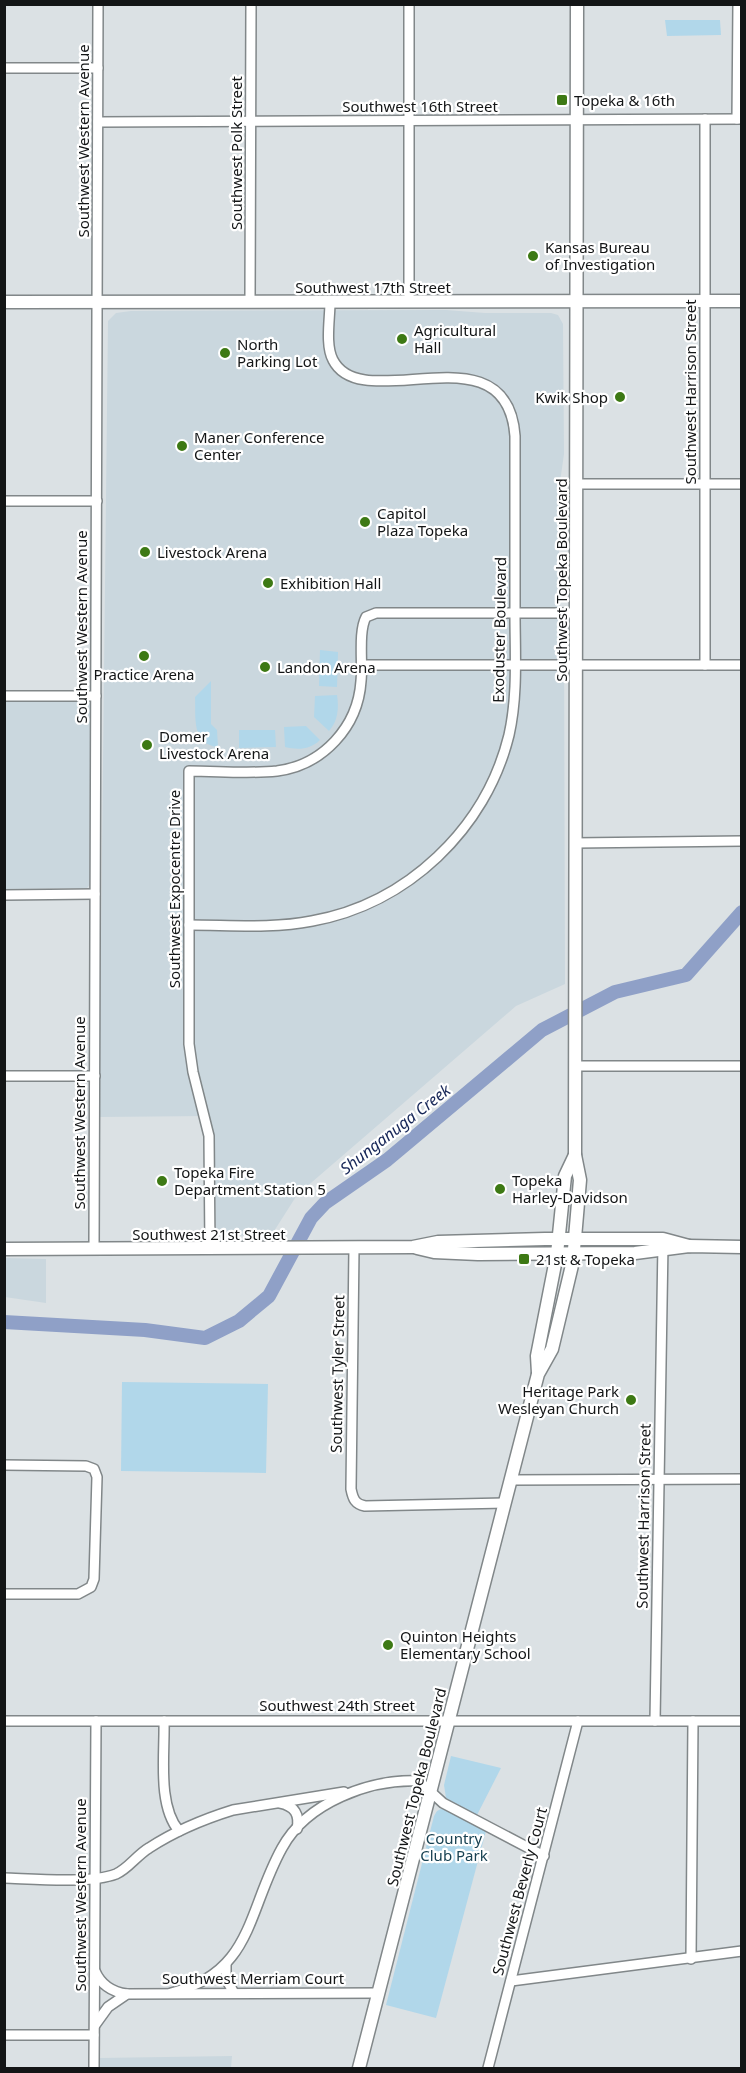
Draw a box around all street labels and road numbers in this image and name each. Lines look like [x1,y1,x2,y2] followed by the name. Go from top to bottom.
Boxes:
[73,44,93,238] street label: Southwest Western Avenue
[226,76,246,230] street label: Southwest Polk Street
[342,96,498,116] street label: Southwest 16th Street
[295,277,451,297] street label: Southwest 17th Street
[680,299,700,485] street label: Southwest Harrison Street
[551,478,571,682] street label: Southwest Topeka Boulevard
[71,530,91,724] street label: Southwest Western Avenue
[488,557,510,703] street label: Exoduster Boulevard
[164,790,184,988] street label: Southwest Expocentre Drive
[69,1016,89,1210] street label: Southwest Western Avenue
[132,1224,286,1244] street label: Southwest 21st Street
[326,1294,348,1453] street label: Southwest Tyler Street
[631,1423,655,1609] street label: Southwest Harrison Street
[382,1686,450,1888] street label: Southwest Topeka Boulevard
[259,1695,415,1715] street label: Southwest 24th Street
[70,1798,90,1992] street label: Southwest Western Avenue
[487,1804,551,1977] street label: Southwest Beverly Court
[162,1968,345,1988] street label: Southwest Merriam Court

